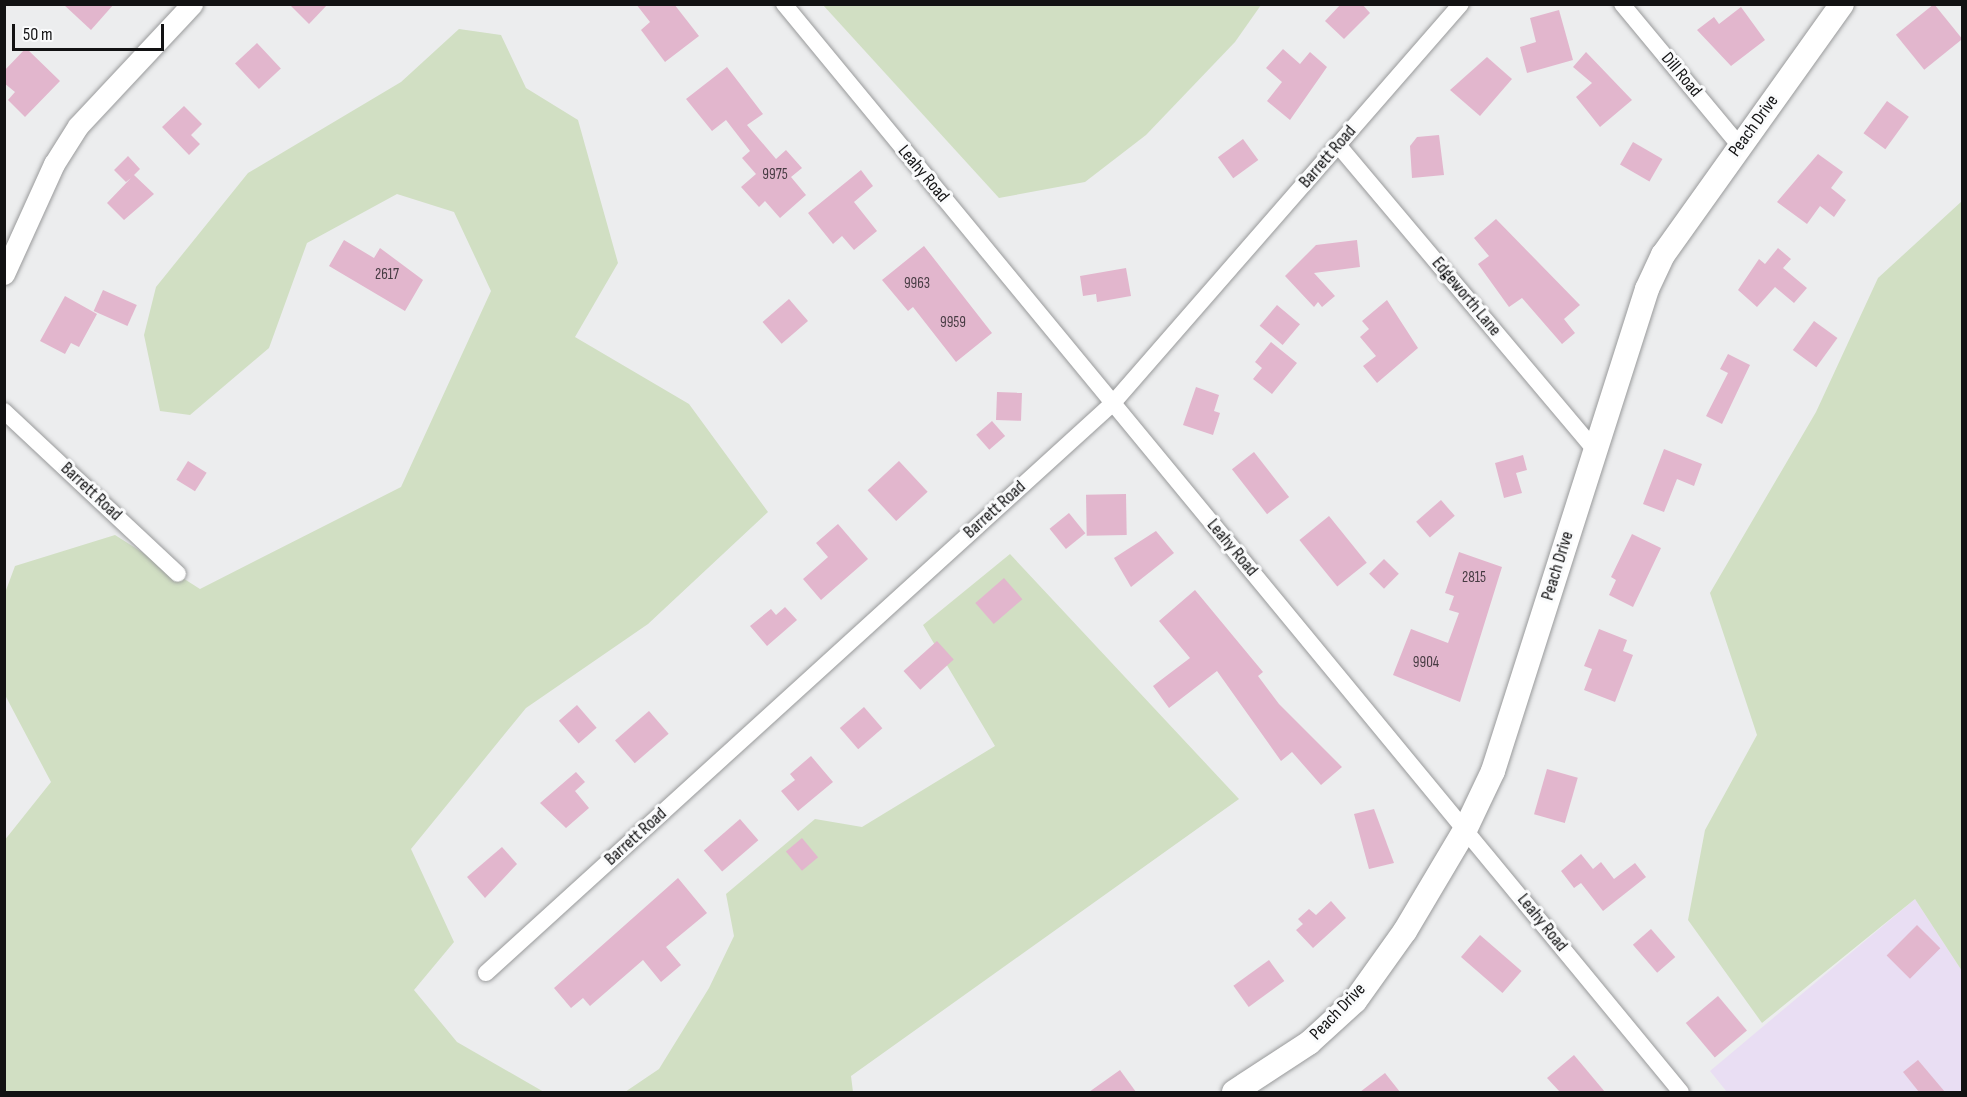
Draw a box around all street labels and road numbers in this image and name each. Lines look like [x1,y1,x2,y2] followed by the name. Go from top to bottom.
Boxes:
[1656,48,1706,102] street label: Dill Road
[1724,91,1784,161] street label: Peach Drive
[1295,121,1361,193] street label: Barrett Road
[893,141,953,207] street label: Leahy Road
[1427,253,1505,341] street label: Edgeworth Lane
[56,458,126,526] street label: Barrett Road
[960,477,1030,543] street label: Barrett Road
[1202,515,1262,581] street label: Leahy Road
[1537,529,1579,603] street label: Peach Drive
[601,804,671,870] street label: Barrett Road
[1512,890,1572,956] street label: Leahy Road
[1306,979,1370,1045] street label: Peach Drive

